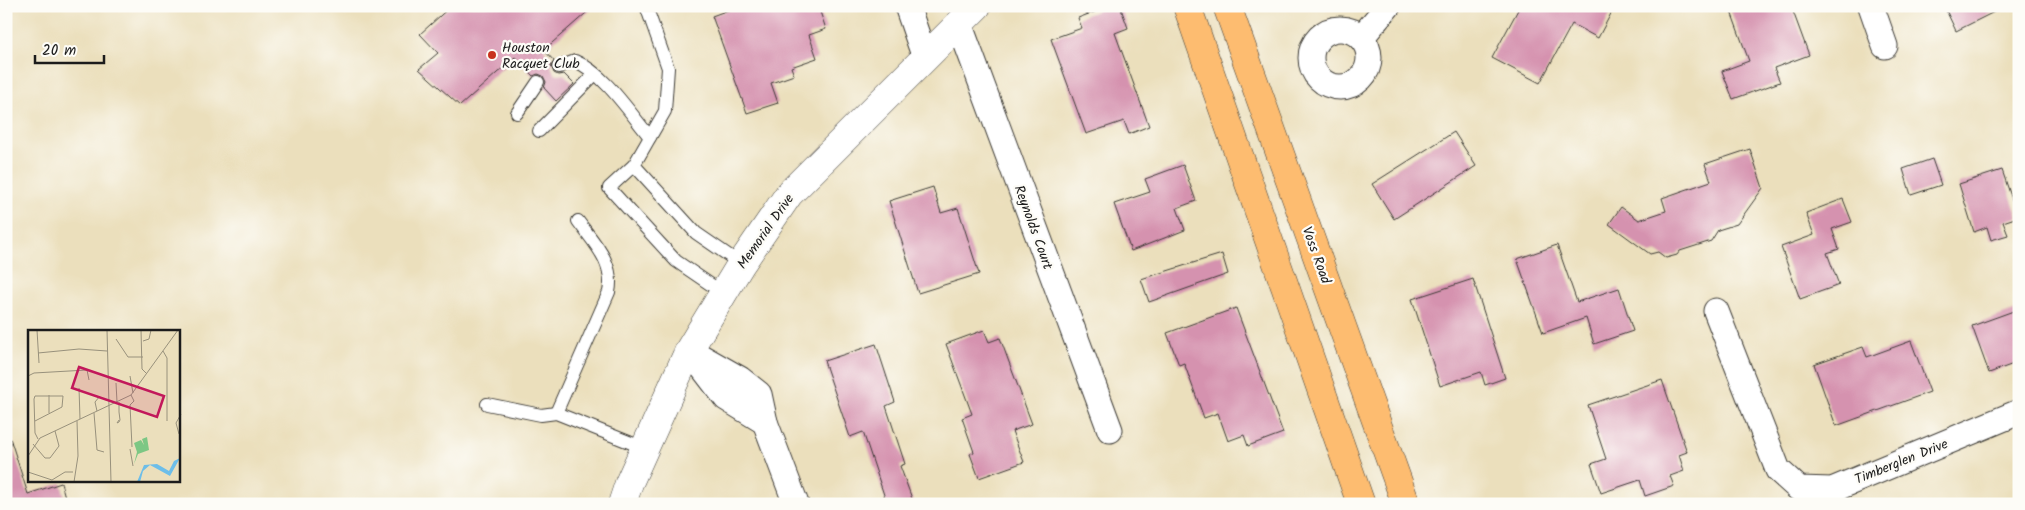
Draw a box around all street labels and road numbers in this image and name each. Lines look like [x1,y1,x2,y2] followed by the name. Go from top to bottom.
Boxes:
[1008,182,1059,273] street label: Reynolds Court
[732,189,800,274] street label: Memorial Drive
[1296,224,1337,288] street label: Voss Road
[1851,433,1952,491] street label: Timberglen Drive

